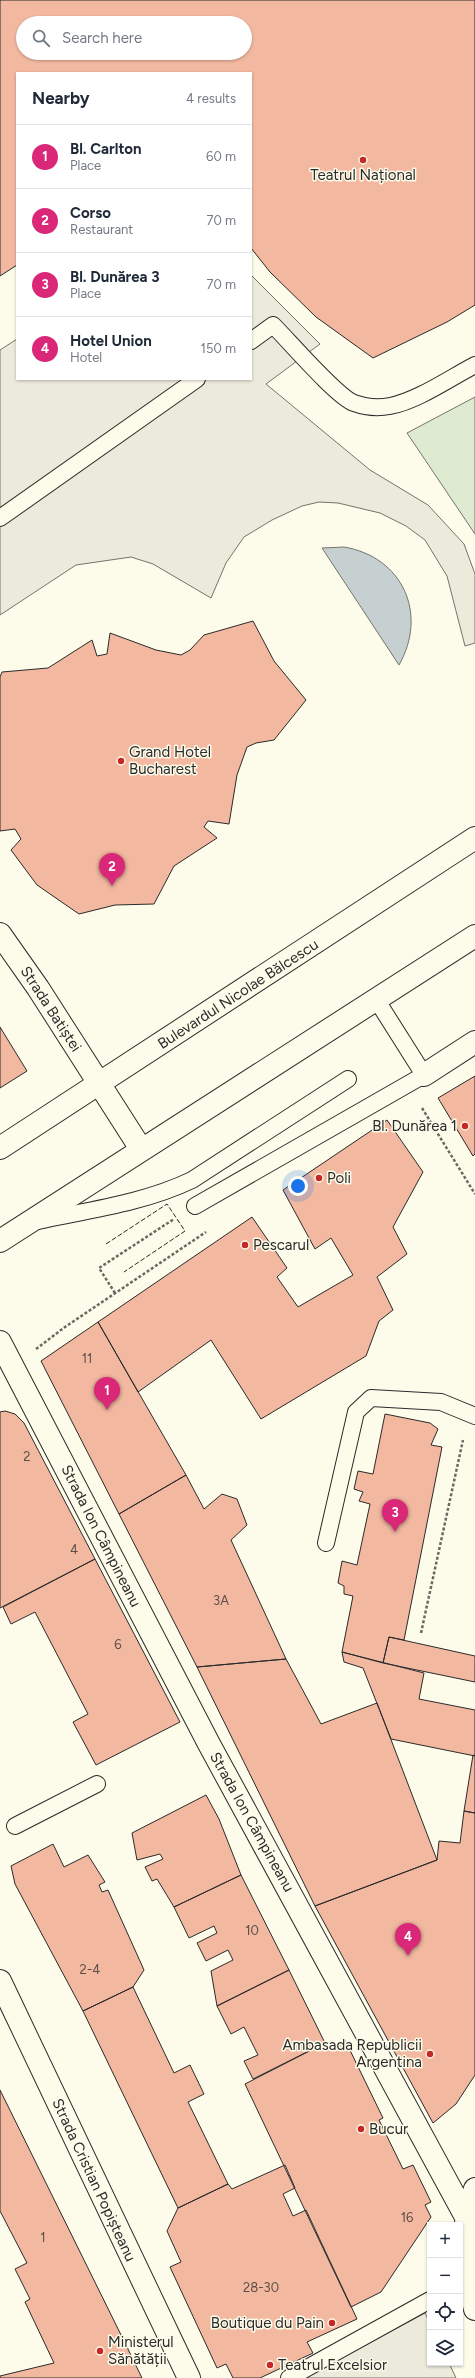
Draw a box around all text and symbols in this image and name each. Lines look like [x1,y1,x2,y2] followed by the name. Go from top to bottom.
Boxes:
[16,16,252,60] search box
[30,27,52,49] icon: search
[62,29,142,47] text: Search here
[32,88,90,108] text: Nearby
[186,91,236,106] text: 4 results
[70,140,142,158] text: Bl. Carlton
[42,149,48,164] text: 1
[206,149,236,164] text: 60 m
[358,155,368,165] marker: Teatrul Național
[70,158,101,173] text: Place
[310,166,416,184] place label: Teatrul Național
[70,204,111,222] text: Corso
[41,213,49,228] text: 2
[206,213,236,228] text: 70 m
[70,222,133,237] text: Restaurant
[70,268,160,286] text: Bl. Dunărea 3
[41,277,49,292] text: 3
[206,277,236,292] text: 70 m
[70,286,101,301] text: Place
[70,332,152,350] text: Hotel Union
[41,341,49,356] text: 4
[201,341,236,356] text: 150 m
[70,350,102,365] text: Hotel
[129,743,211,778] place label: Grand Hotel Bucharest
[116,756,126,766] marker: Grand Hotel Bucharest
[99,853,125,886] pin: 2
[154,935,322,1053] street label: Bulevardul Nicolae Bălcescu
[17,963,85,1055] street label: Strada Batiștei
[372,1117,457,1135] place label: Bl. Dunărea 1
[460,1121,470,1131] marker: Bl. Dunărea 1
[327,1169,351,1187] place label: Poli
[314,1173,324,1183] marker: Poli
[288,1176,308,1196] your location
[253,1236,309,1254] place label: Pescarul
[240,1240,250,1250] marker: Pescarul
[82,1351,92,1366] house number: 11
[94,1377,120,1410] pin: 1
[23,1449,31,1464] house number: 2
[57,1462,145,1610] street label: Strada Ion Câmpineanu
[382,1499,408,1532] pin: 3
[70,1542,78,1557] house number: 4
[213,1593,229,1608] house number: 3A
[114,1637,122,1652] house number: 6
[206,1749,298,1895] street label: Strada Ion Câmpineanu
[245,1923,259,1938] house number: 10
[395,1923,421,1956] pin: 4
[80,1962,100,1977] house number: 2-4
[282,2036,422,2071] place label: Ambasada Republicii Argentina
[425,2049,435,2059] marker: Ambasada Republicii Argentina
[48,2096,140,2264] street label: Strada Cristian Popișteanu
[369,2120,408,2138] place label: Bucur
[356,2124,366,2134] marker: Bucur
[401,2210,413,2225] house number: 16
[427,2222,463,2366] map controls
[427,2222,463,2258] button: +
[40,2230,46,2245] house number: 1
[427,2258,463,2294] button: −
[243,2280,279,2295] house number: 28-30
[427,2294,463,2330] button: locate
[211,2314,324,2332] place label: Boutique du Pain
[327,2318,337,2328] marker: Boutique du Pain
[427,2330,463,2366] button: layers
[108,2333,174,2368] place label: Ministerul Sănătății
[95,2346,105,2356] marker: Ministerul Sănătății
[278,2356,387,2374] place label: Teatrul Excelsior
[265,2360,275,2370] marker: Teatrul Excelsior

